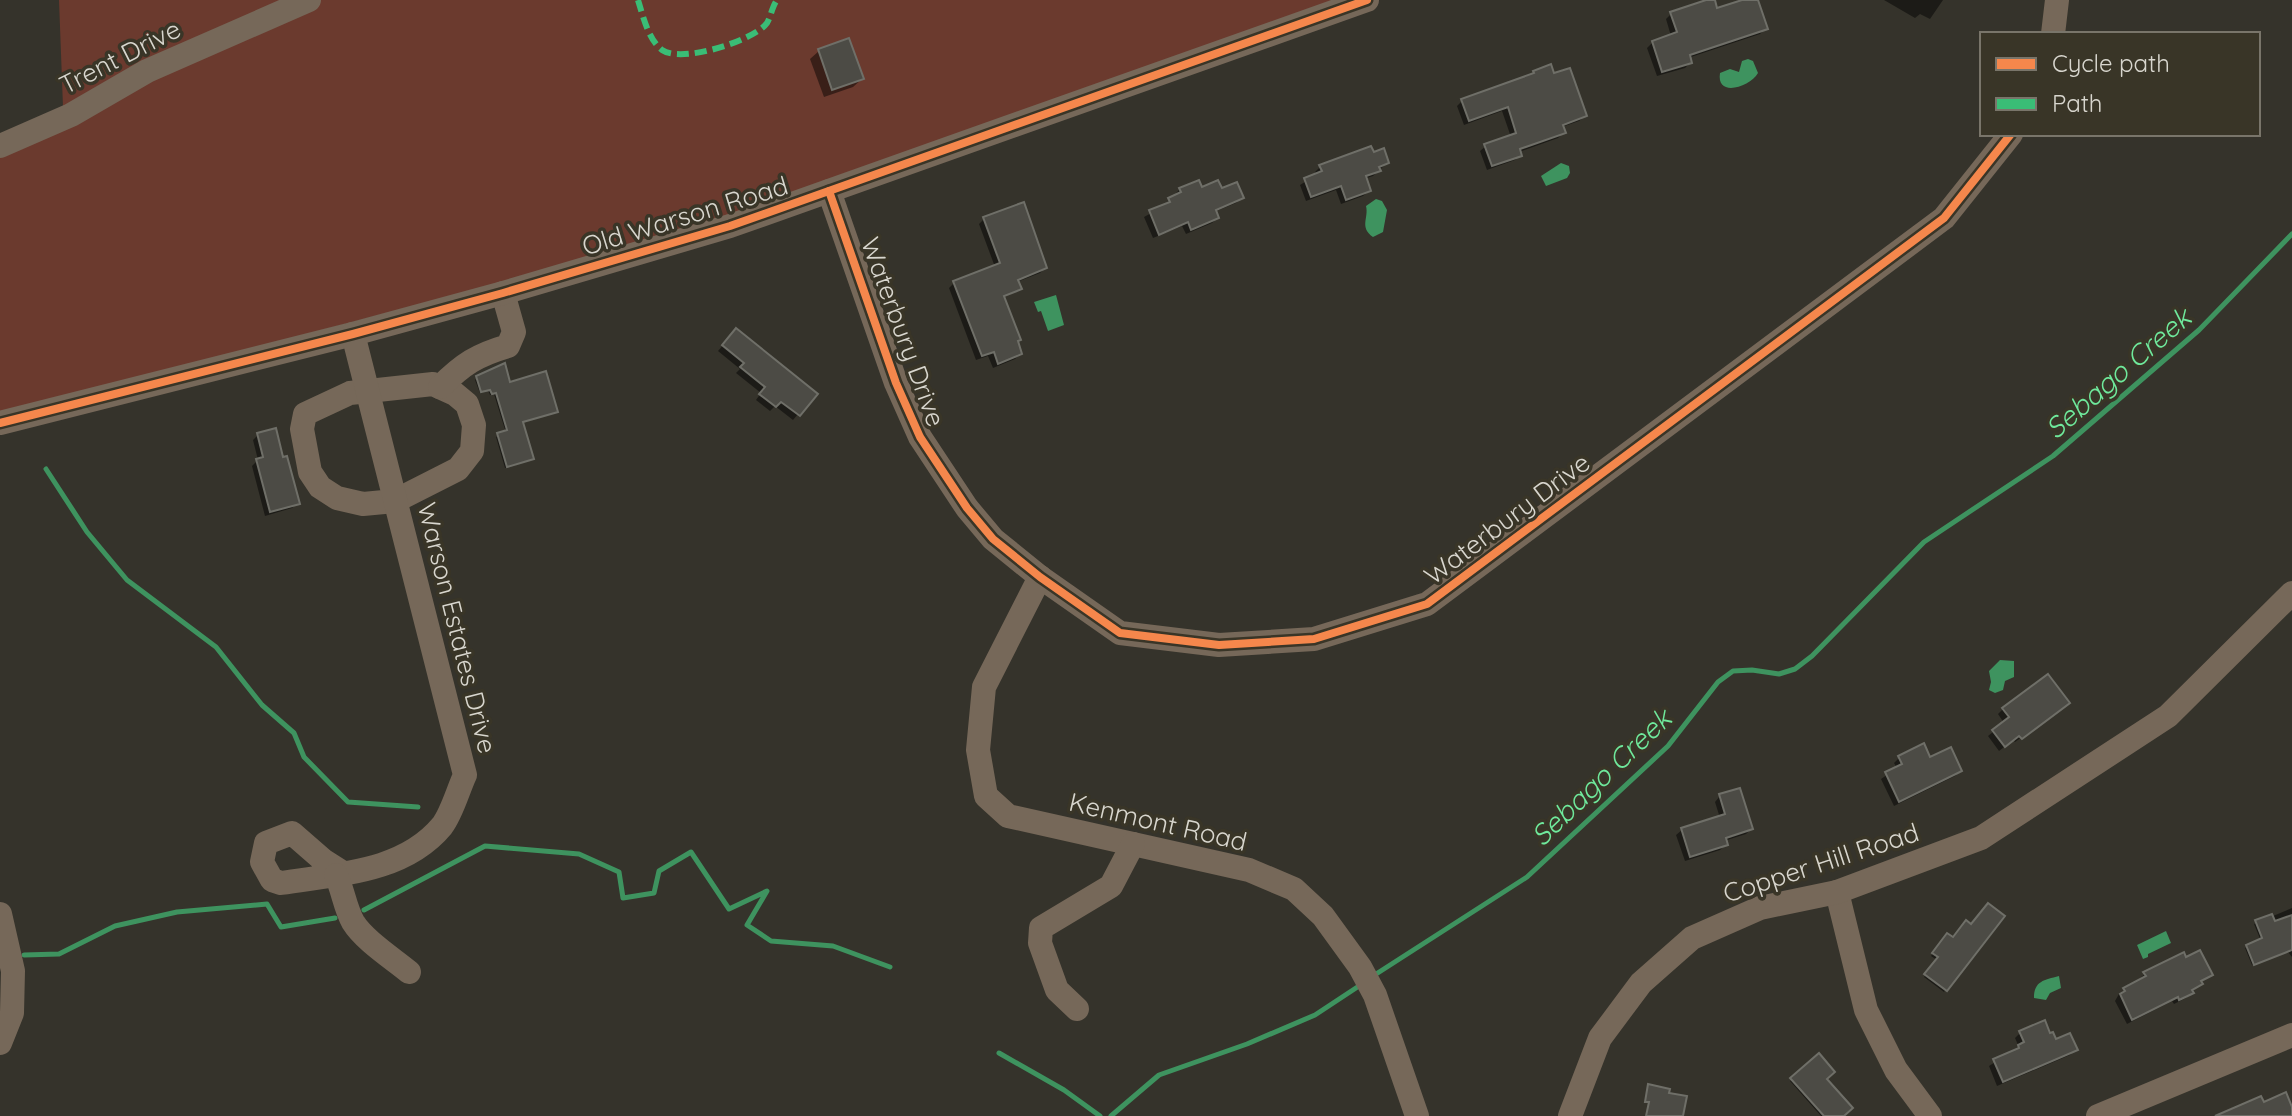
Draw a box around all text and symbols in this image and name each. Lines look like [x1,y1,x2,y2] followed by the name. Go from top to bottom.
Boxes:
[54,12,186,101] street label: Trent Drive
[1980,32,2260,136] legend
[2052,48,2170,78] text: Cycle path
[2052,88,2103,118] text: Path
[578,169,792,263] street label: Old Warson Road
[854,233,953,431] street label: Waterbury Drive
[2038,298,2200,446] water label: Sebago Creek
[1417,446,1596,592] street label: Waterbury Drive
[410,499,505,757] street label: Warson Estates Drive
[1523,699,1680,852] water label: Sebago Creek
[1066,785,1250,858] street label: Kenmont Road
[1719,815,1923,910] street label: Copper Hill Road

